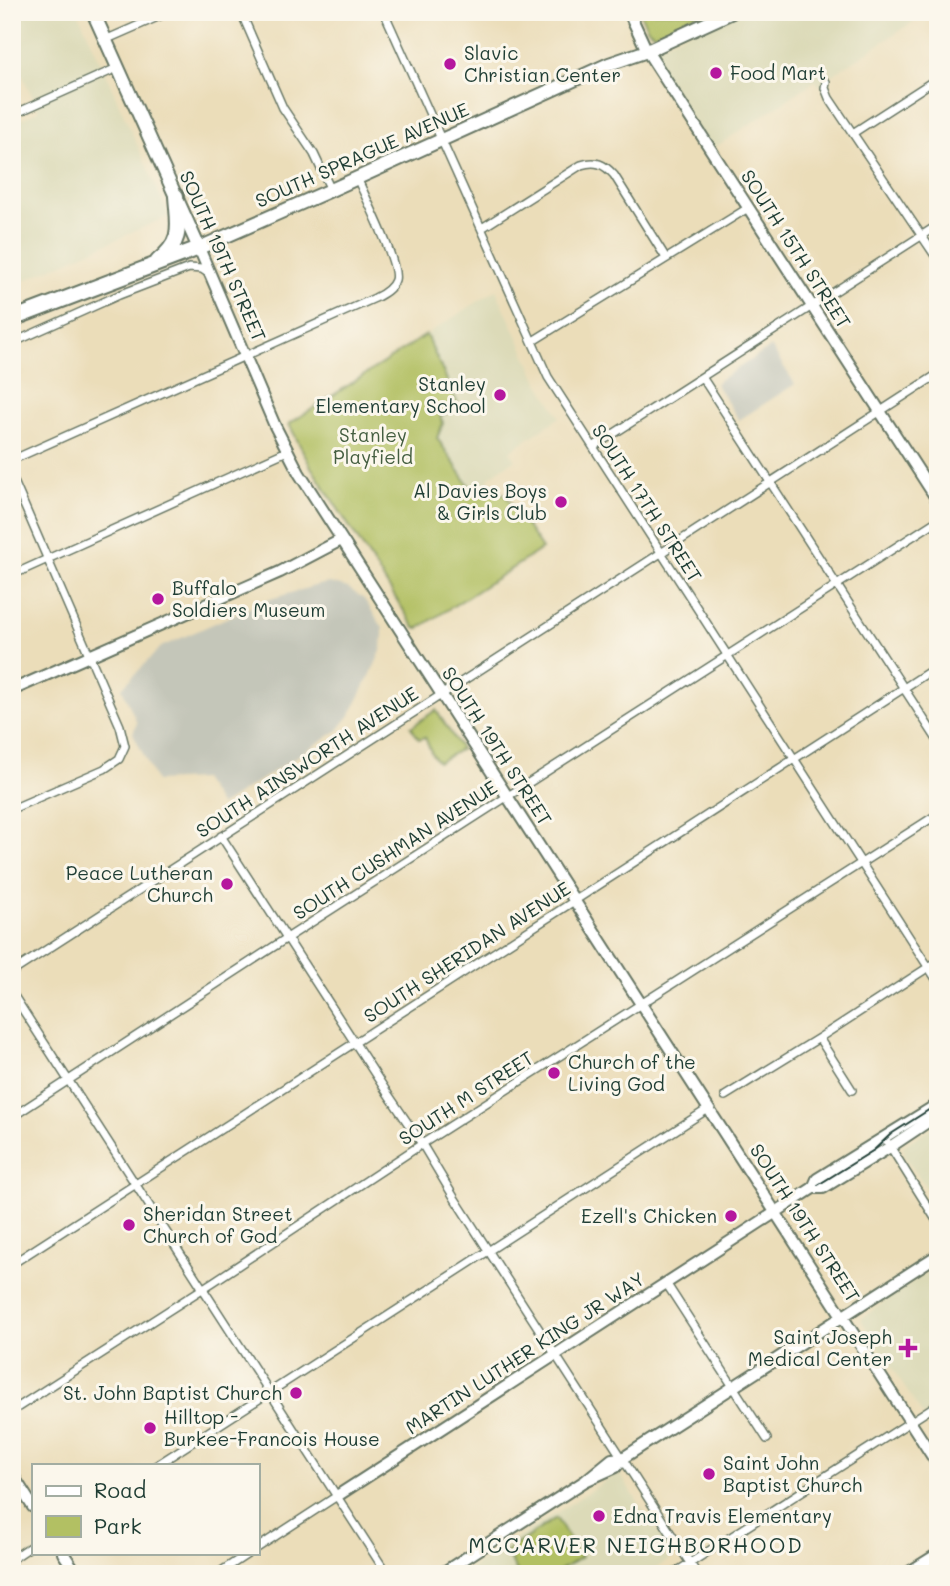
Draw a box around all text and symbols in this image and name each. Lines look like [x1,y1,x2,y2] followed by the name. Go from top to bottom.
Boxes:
[464,40,621,87] place label: Slavic Christian Center
[442,56,458,72] marker: Slavic Christian Center
[730,60,826,85] place label: Food Mart
[708,65,724,81] marker: Food Mart
[251,96,472,213] street label: SOUTH SPRAGUE AVENUE
[736,165,857,333] street label: SOUTH 15TH STREET
[175,166,272,345] street label: SOUTH 19TH STREET
[316,371,486,418] place label: Stanley Elementary School
[492,387,508,403] marker: Stanley Elementary School
[587,419,708,587] street label: SOUTH 17TH STREET
[333,422,413,469] park label: Stanley Playfield
[413,478,547,525] place label: Al Davies Boys & Girls Club
[553,494,569,510] marker: Al Davies Boys & Girls Club
[172,575,325,622] place label: Buffalo Soldiers Museum
[150,591,166,607] marker: Buffalo Soldiers Museum
[437,662,558,830] street label: SOUTH 19TH STREET
[191,680,423,843] street label: SOUTH AINSWORTH AVENUE
[288,774,502,925] street label: SOUTH CUSHMAN AVENUE
[66,860,213,907] place label: Peace Lutheran Church
[359,875,575,1028] street label: SOUTH SHERIDAN AVENUE
[219,876,235,892] marker: Peace Lutheran Church
[394,1045,538,1150] street label: SOUTH M STREET
[568,1049,696,1096] place label: Church of the Living God
[546,1065,562,1081] marker: Church of the Living God
[745,1139,866,1307] street label: SOUTH 19TH STREET
[143,1201,293,1248] place label: Sheridan Street Church of God
[581,1203,717,1228] place label: Ezell's Chicken
[723,1208,739,1224] marker: Ezell's Chicken
[121,1217,137,1233] marker: Sheridan Street Church of God
[400,1266,649,1439] street label: MARTIN LUTHER KING JR WAY
[748,1324,892,1371] place label: Saint Joseph Medical Center
[898,1338,918,1358] marker: Saint Joseph Medical Center
[63,1380,282,1405] place label: St. John Baptist Church
[288,1385,304,1401] marker: St. John Baptist Church
[164,1404,380,1451] place label: Hilltop - Burkee-Francois House
[142,1420,158,1436] marker: Hilltop - Burkee-Francois House
[723,1450,862,1497] place label: Saint John Baptist Church
[32,1464,259,1554] legend
[701,1466,717,1482] marker: Saint John Baptist Church
[94,1476,146,1503] text: Road
[613,1503,832,1528] place label: Edna Travis Elementary
[591,1508,607,1524] marker: Edna Travis Elementary
[94,1512,142,1539] text: Park
[468,1531,804,1558] district label: MCCARVER NEIGHBORHOOD

